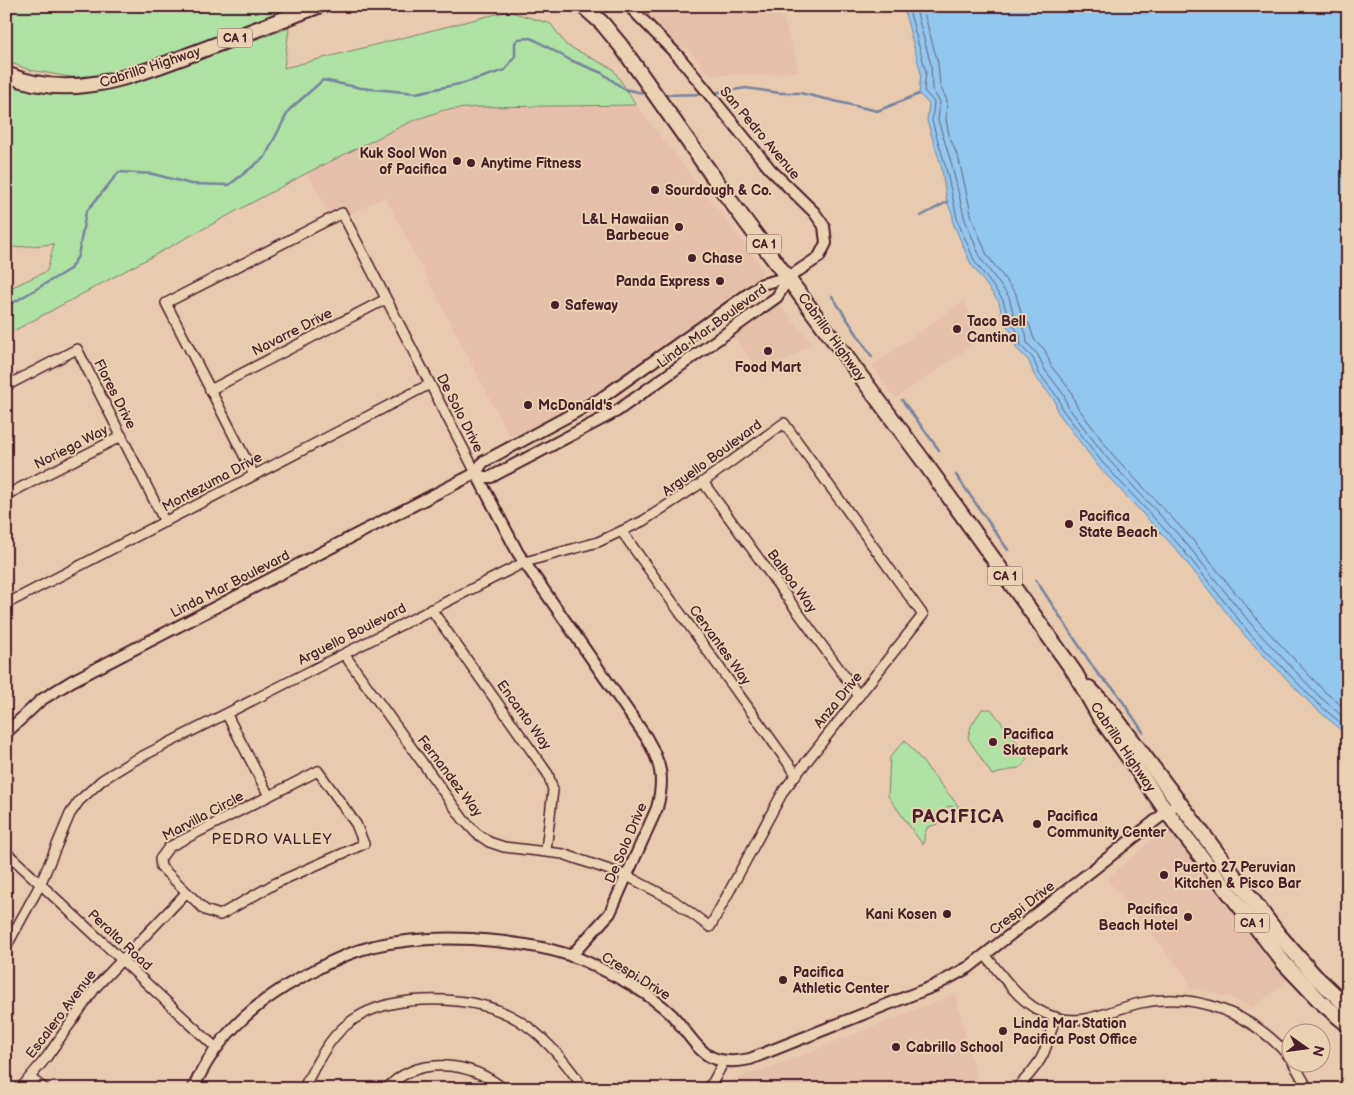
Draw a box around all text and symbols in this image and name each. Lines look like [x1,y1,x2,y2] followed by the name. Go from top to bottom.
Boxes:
[218,28,252,48] road number: CA 1
[98,43,203,91] street label: Cabrillo Highway
[716,83,804,183] street label: San Pedro Avenue
[359,145,447,178] place label: Kuk Sool Won of Pacifica
[451,155,463,167] marker: Kuk Sool Won of Pacifica
[480,155,582,172] place label: Anytime Fitness
[465,157,477,169] marker: Anytime Fitness
[665,182,772,199] place label: Sourdough & Co.
[649,184,661,196] marker: Sourdough & Co.
[582,211,669,244] place label: L&L Hawaiian Barbecue
[673,221,685,233] marker: L&L Hawaiian Barbecue
[746,234,782,253] road number: CA 1
[702,250,743,267] place label: Chase
[686,252,698,264] marker: Chase
[616,273,710,290] place label: Panda Express
[714,275,726,287] marker: Panda Express
[654,280,770,372] street label: Linda Mar Boulevard
[794,290,870,385] street label: Cabrillo Highway
[565,297,618,314] place label: Safeway
[549,299,561,311] marker: Safeway
[249,305,335,359] street label: Navarre Drive
[967,313,1026,346] place label: Taco Bell Cantina
[951,323,963,335] marker: Taco Bell Cantina
[762,345,774,357] marker: Food Mart
[90,356,140,432] street label: Flores Drive
[735,359,802,376] place label: Food Mart
[433,371,487,455] street label: De Solo Drive
[538,397,613,414] place label: McDonald's
[522,399,534,411] marker: McDonald's
[659,416,765,500] street label: Arguello Boulevard
[31,421,111,473] street label: Noriega Way
[159,448,265,516] street label: Montezuma Drive
[1079,508,1158,541] place label: Pacifica State Beach
[1063,518,1075,530] marker: Pacifica State Beach
[763,546,821,616] street label: Balboa Way
[168,547,292,621] street label: Linda Mar Boulevard
[988,566,1022,586] road number: CA 1
[295,599,409,669] street label: Arguello Boulevard
[685,602,755,689] street label: Cervantes Way
[810,668,866,732] street label: Anza Drive
[493,677,555,754] street label: Encanto Way
[1087,699,1160,796] street label: Cabrillo Highway
[1003,726,1069,759] place label: Pacifica Skatepark
[414,732,487,821] street label: Fernandez Way
[987,736,999,748] marker: Pacifica Skatepark
[159,787,247,845] street label: Marvilla Circle
[601,800,651,886] street label: De Solo Drive
[911,806,1005,829] district label: PACIFICA
[1047,808,1167,841] place label: Pacifica Community Center
[1031,818,1043,830] marker: Pacifica Community Center
[211,830,333,849] district label: PEDRO VALLEY
[1174,859,1302,892] place label: Puerto 27 Peruvian Kitchen & Pisco Bar
[1158,869,1170,881] marker: Puerto 27 Peruvian Kitchen & Pisco Bar
[986,877,1058,939] street label: Crespi Drive
[1099,901,1178,934] place label: Pacifica Beach Hotel
[84,906,156,974] street label: Peralta Road
[865,906,937,923] place label: Kani Kosen
[941,908,953,920] marker: Kani Kosen
[1182,911,1194,923] marker: Pacifica Beach Hotel
[1234,914,1270,932] road number: CA 1
[598,948,674,1004] street label: Crespi Drive
[792,964,889,997] place label: Pacifica Athletic Center
[22,966,100,1062] street label: Escalero Avenue
[777,974,789,986] marker: Pacifica Athletic Center
[1013,1015,1137,1048] place label: Linda Mar Station Pacifica Post Office
[1282,1022,1332,1072] north arrow
[997,1025,1009,1037] marker: Linda Mar Station Pacifica Post Office
[906,1039,1003,1056] place label: Cabrillo School
[890,1041,902,1053] marker: Cabrillo School
[1309,1044,1328,1058] text: N

